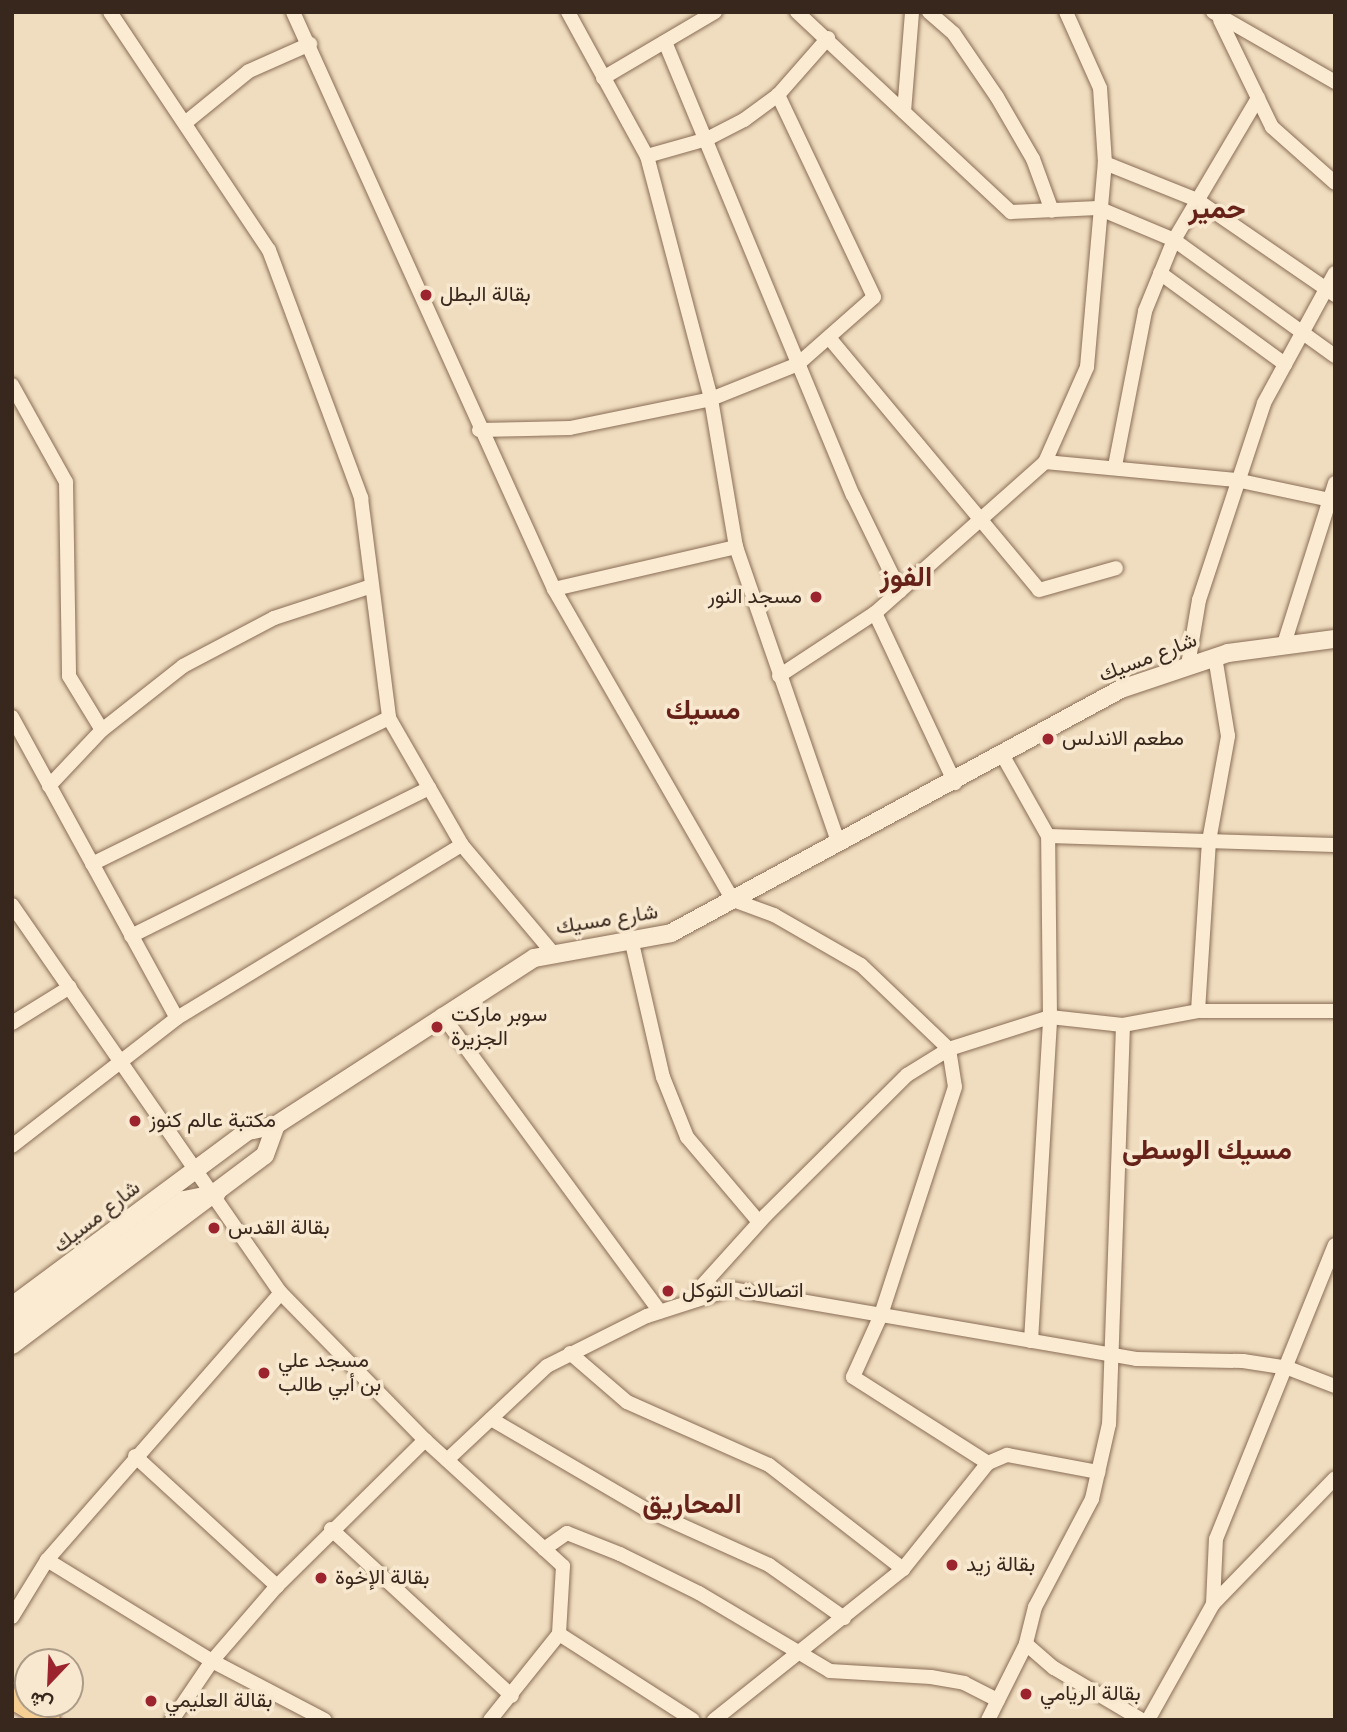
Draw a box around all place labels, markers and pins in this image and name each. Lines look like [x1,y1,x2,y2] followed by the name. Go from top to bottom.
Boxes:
[440,282,531,308] place label: بقالة البطل
[418,287,434,303] marker: بقالة البطل
[708,584,802,610] place label: مسجد النور
[808,589,824,605] marker: مسجد النور
[1062,726,1184,752] place label: مطعم الاندلس
[1040,731,1056,747] marker: مطعم الاندلس
[451,1002,547,1052] place label: سوبر ماركت الجزيرة
[429,1019,445,1035] marker: سوبر ماركت الجزيرة
[149,1108,276,1134] place label: مكتبة عالم كنوز
[127,1113,143,1129] marker: مكتبة عالم كنوز
[228,1215,330,1241] place label: بقالة القدس
[206,1220,222,1236] marker: بقالة القدس
[682,1278,804,1304] place label: اتصالات التوكل
[660,1283,676,1299] marker: اتصالات التوكل
[278,1348,381,1398] place label: مسجد علي بن أبي طالب
[256,1365,272,1381] marker: مسجد علي بن أبي طالب
[966,1552,1035,1578] place label: بقالة زيد
[944,1557,960,1573] marker: بقالة زيد
[335,1565,429,1591] place label: بقالة الإخوة
[313,1570,329,1586] marker: بقالة الإخوة
[1040,1681,1141,1707] place label: بقالة الريامي
[1018,1686,1034,1702] marker: بقالة الريامي
[165,1688,273,1714] place label: بقالة العليمي
[143,1693,159,1709] marker: بقالة العليمي

